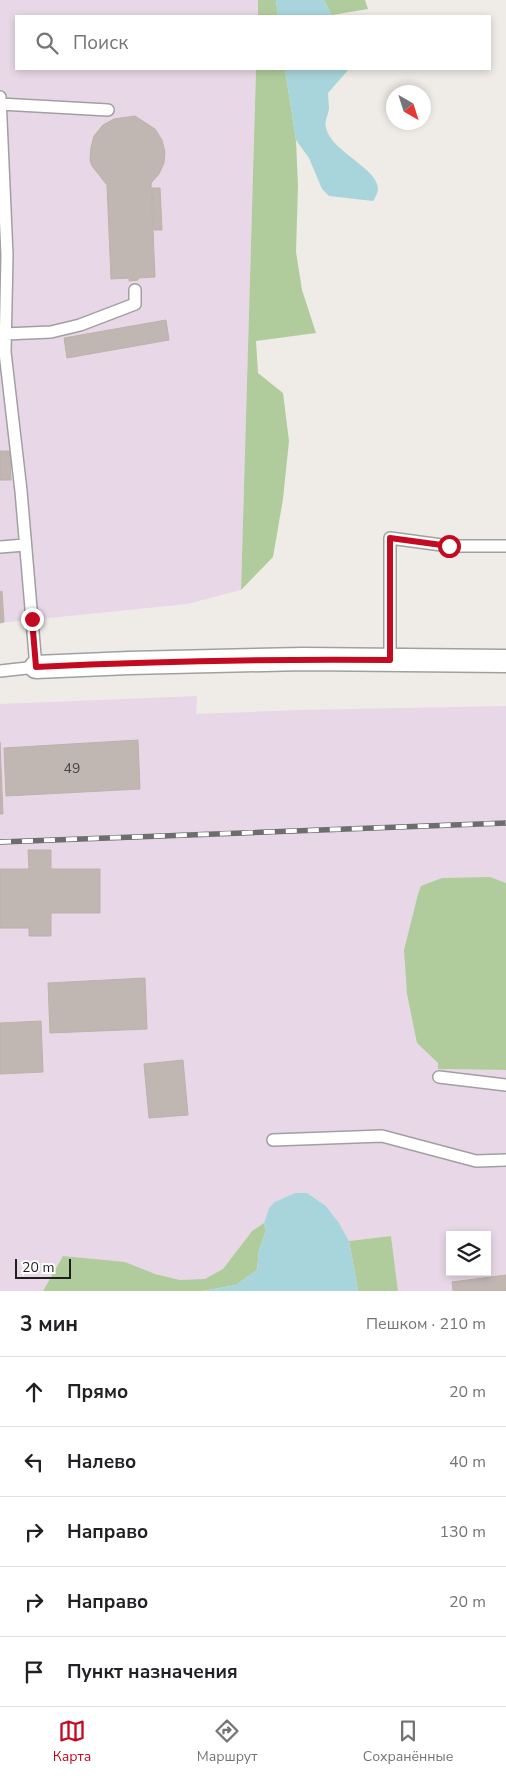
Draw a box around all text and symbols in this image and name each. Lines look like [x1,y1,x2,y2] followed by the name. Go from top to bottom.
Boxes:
[15,15,491,70] search box
[33,29,61,57] icon: search
[73,30,128,56] text: Поиск
[386,85,431,130] north arrow
[438,535,461,558] route start
[21,608,44,631] route end
[64,759,80,778] house number: 49
[446,1231,491,1276] map controls
[446,1231,491,1276] button: layers
[15,1256,71,1279] scale bar
[22,1258,54,1277] text: 20 m
[20,1310,78,1338] text: 3 мин
[366,1313,486,1335] text: Пешком · 210 m
[20,1378,48,1406] icon: ahead
[67,1379,128,1405] text: Прямо
[449,1381,486,1403] text: 20 m
[20,1448,48,1476] icon: left
[67,1449,136,1475] text: Налево
[449,1451,486,1473] text: 40 m
[20,1518,48,1546] icon: right
[67,1519,148,1545] text: Направо
[439,1521,486,1543] text: 130 m
[20,1588,48,1616] icon: right
[67,1589,148,1615] text: Направо
[449,1591,486,1613] text: 20 m
[20,1658,48,1686] icon: arrive
[67,1659,238,1685] text: Пункт назначения
[53,1717,91,1766] tab: Карта
[197,1717,257,1766] tab: Маршрут
[363,1717,453,1766] tab: Сохранённые

